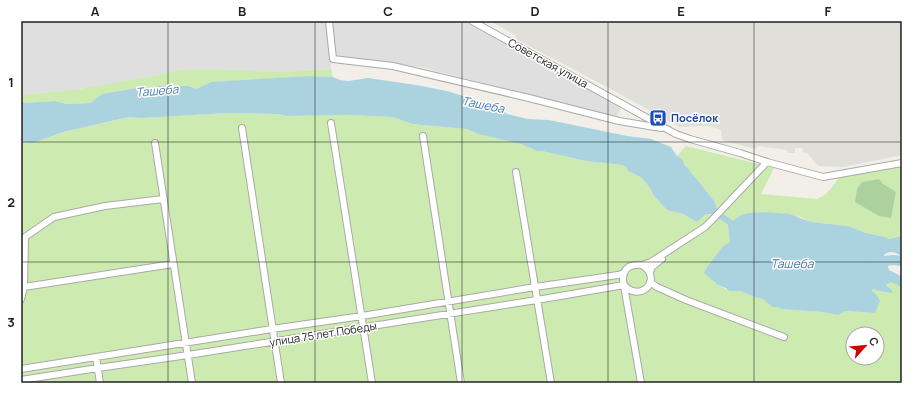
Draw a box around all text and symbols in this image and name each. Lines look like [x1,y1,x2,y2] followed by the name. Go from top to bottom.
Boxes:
[91,2,100,20] text: A
[238,2,246,20] text: B
[383,2,393,20] text: C
[530,2,540,20] text: D
[677,2,685,20] text: E
[825,2,832,20] text: F
[506,34,591,91] street label: Советская улица
[8,73,14,91] text: 1
[135,80,180,101] water label: Ташеба
[460,92,507,117] water label: Ташеба
[648,108,668,128] bus stop icon: Посёлок
[671,110,719,125] place label: Посёлок
[7,193,15,211] text: 2
[771,255,815,272] water label: Ташеба
[7,313,15,331] text: 3
[268,318,378,349] street label: улица 75 лет Победы
[845,326,885,366] north arrow
[866,334,883,348] text: С

